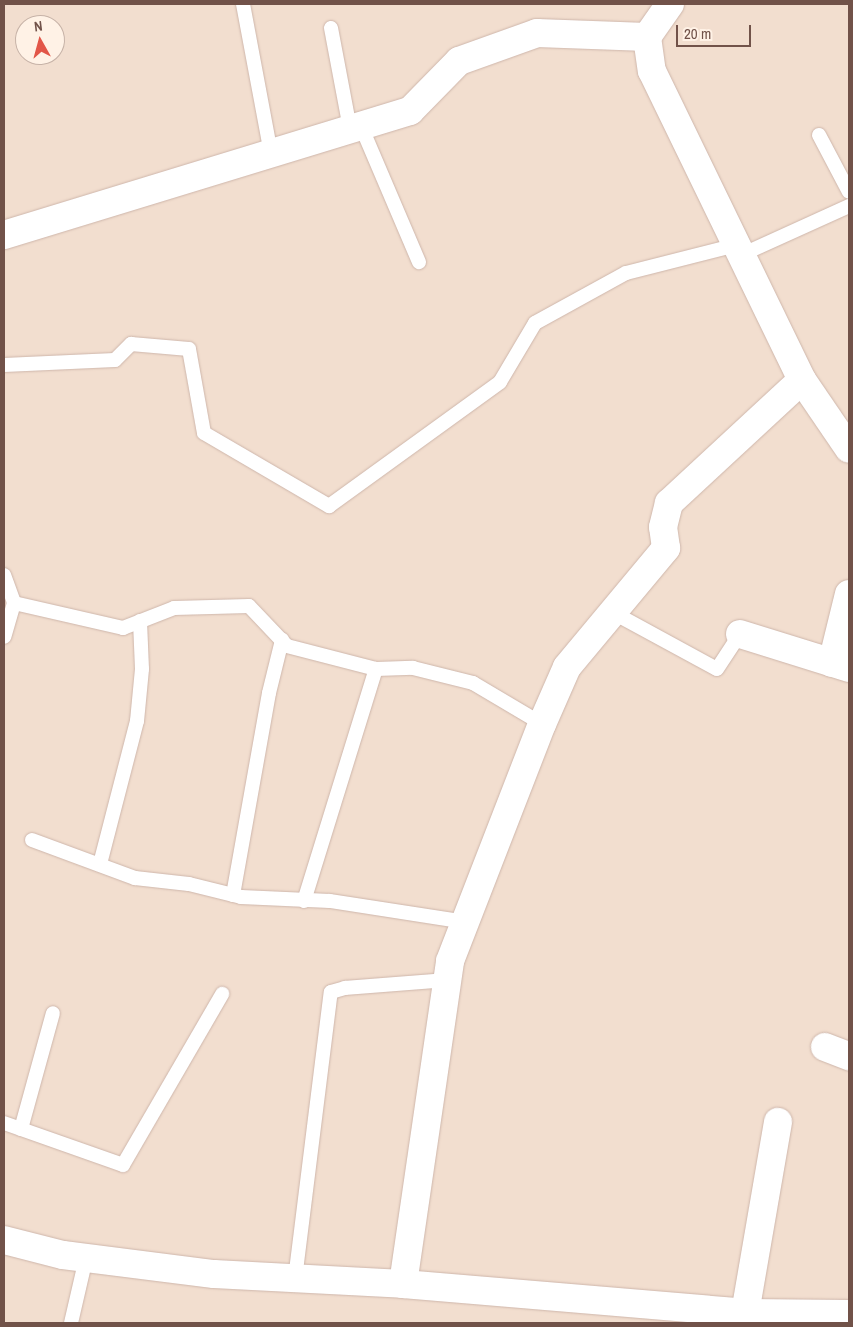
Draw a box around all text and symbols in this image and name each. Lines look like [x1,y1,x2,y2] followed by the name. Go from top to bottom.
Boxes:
[15,15,65,65] north arrow
[678,15,753,47] scale bar
[33,17,44,36] text: N
[684,23,711,44] text: 20 m

